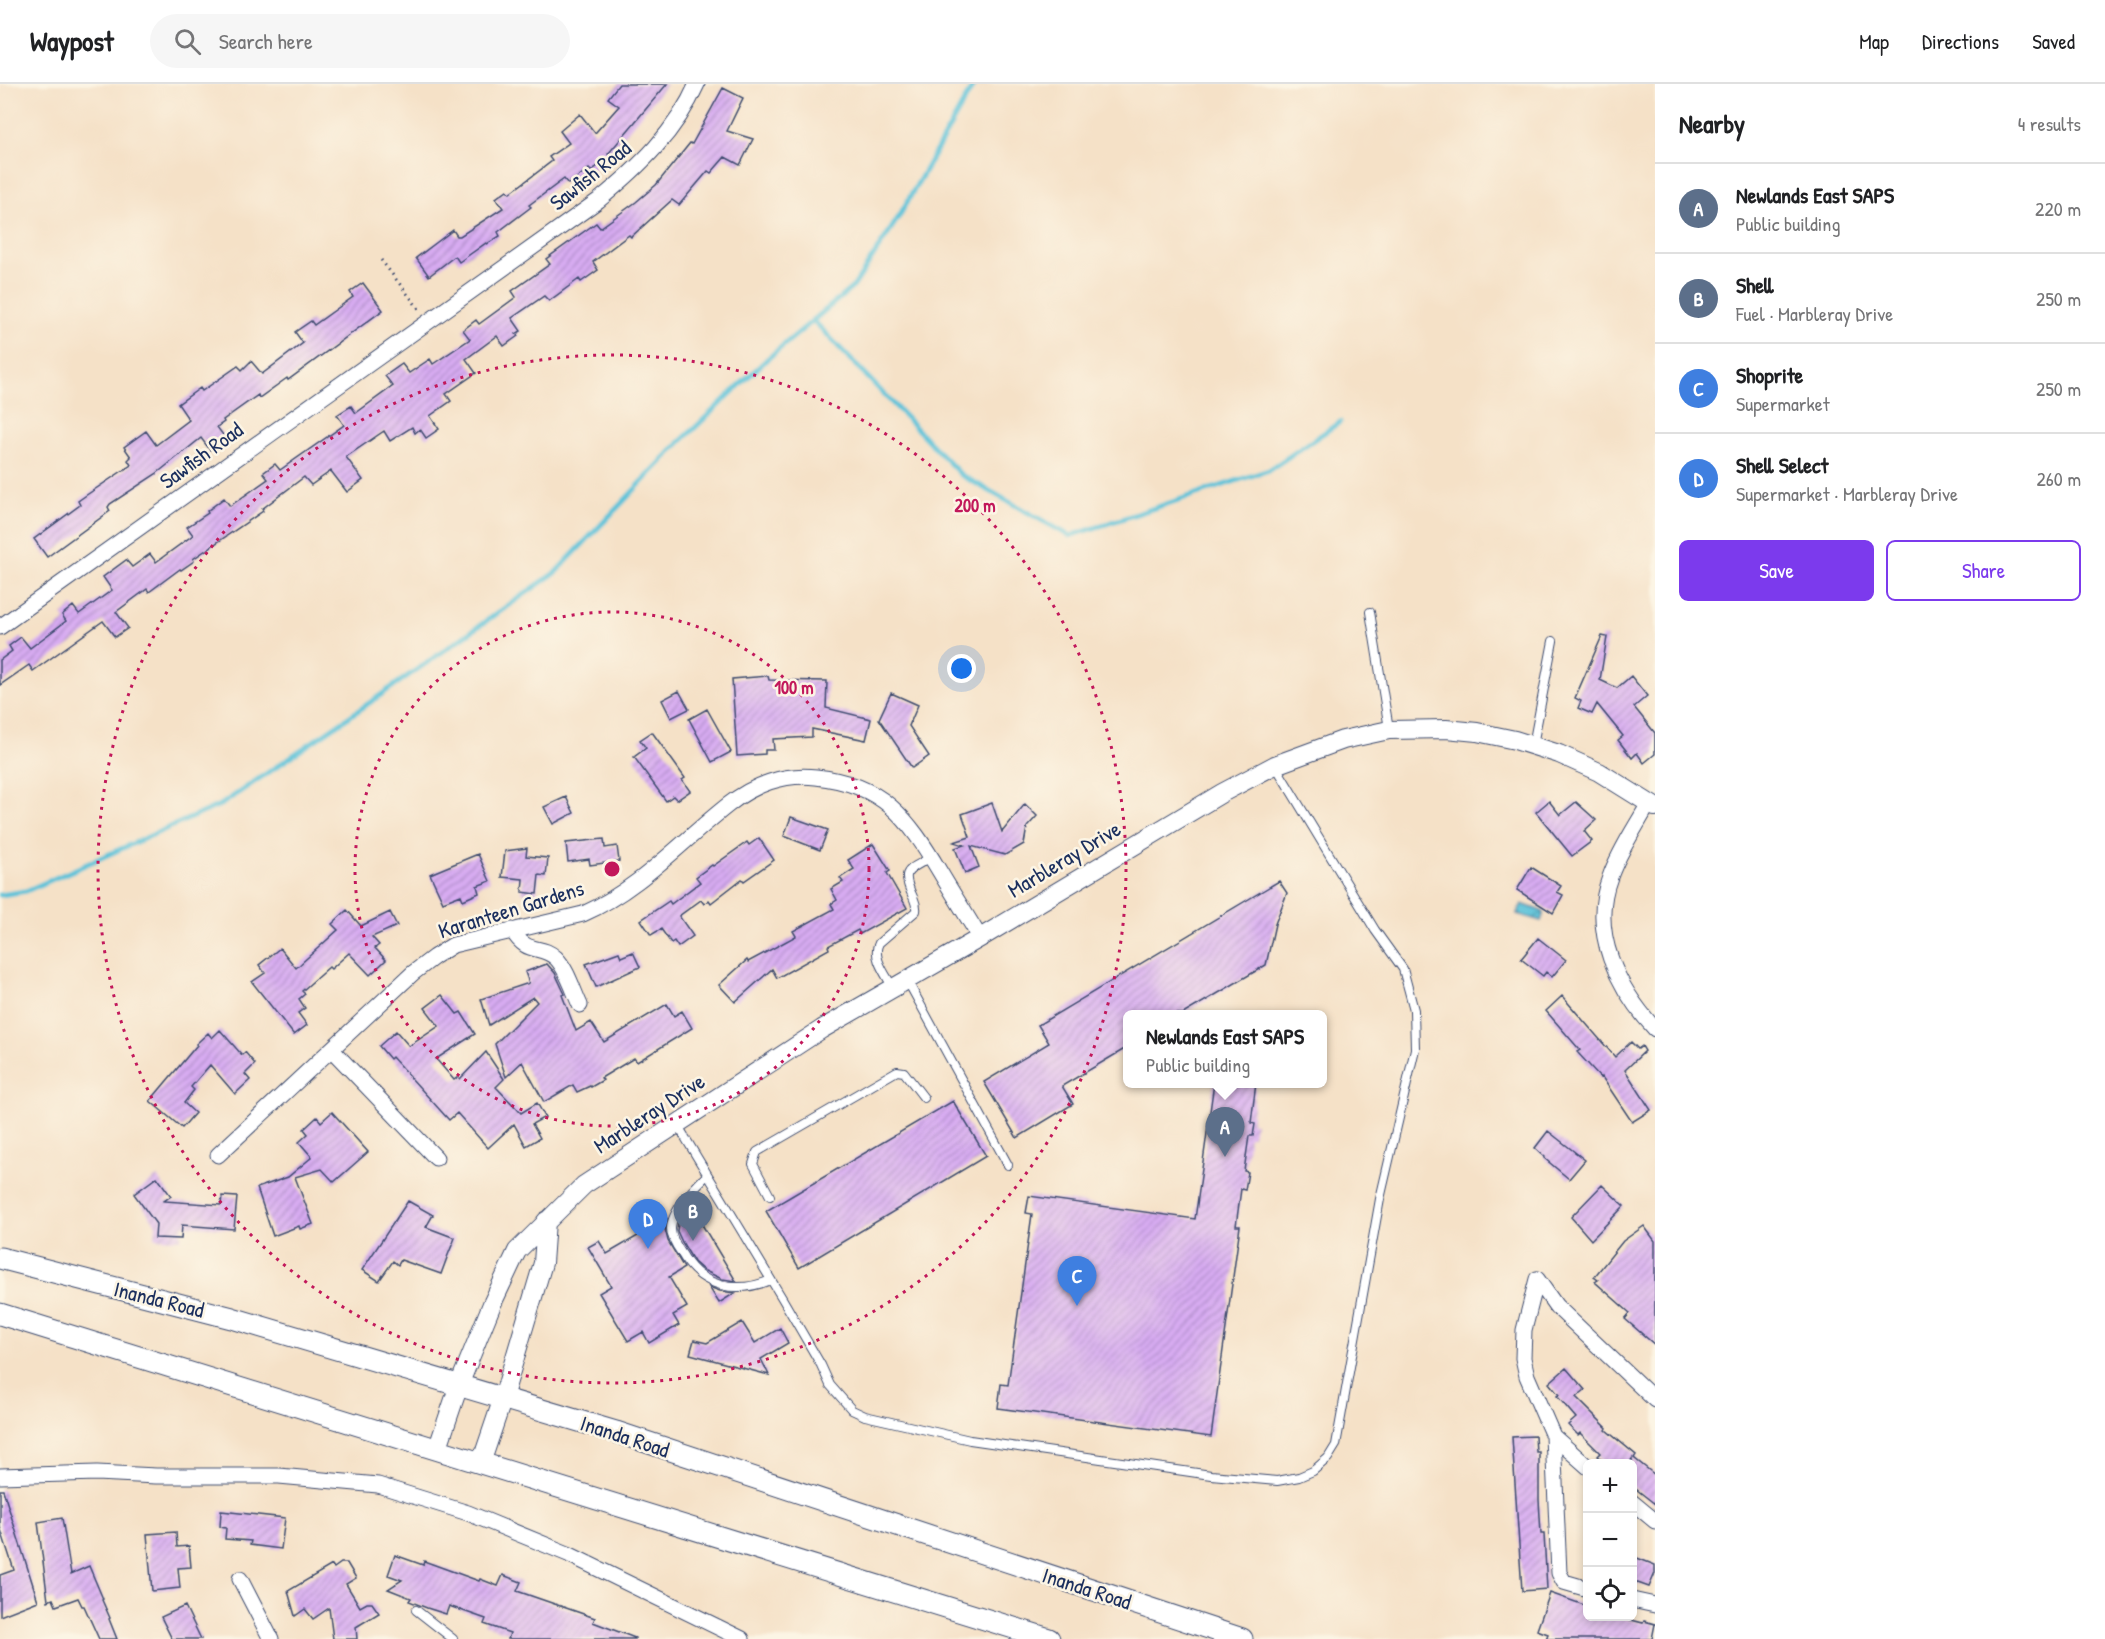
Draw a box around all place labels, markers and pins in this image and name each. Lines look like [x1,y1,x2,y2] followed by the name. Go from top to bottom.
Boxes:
[602,859,622,879] centre of rings
[1206,1108,1244,1157] pin: A
[674,1192,712,1241] pin: B
[628,1200,668,1249] pin: D
[1058,1256,1096,1306] pin: C

